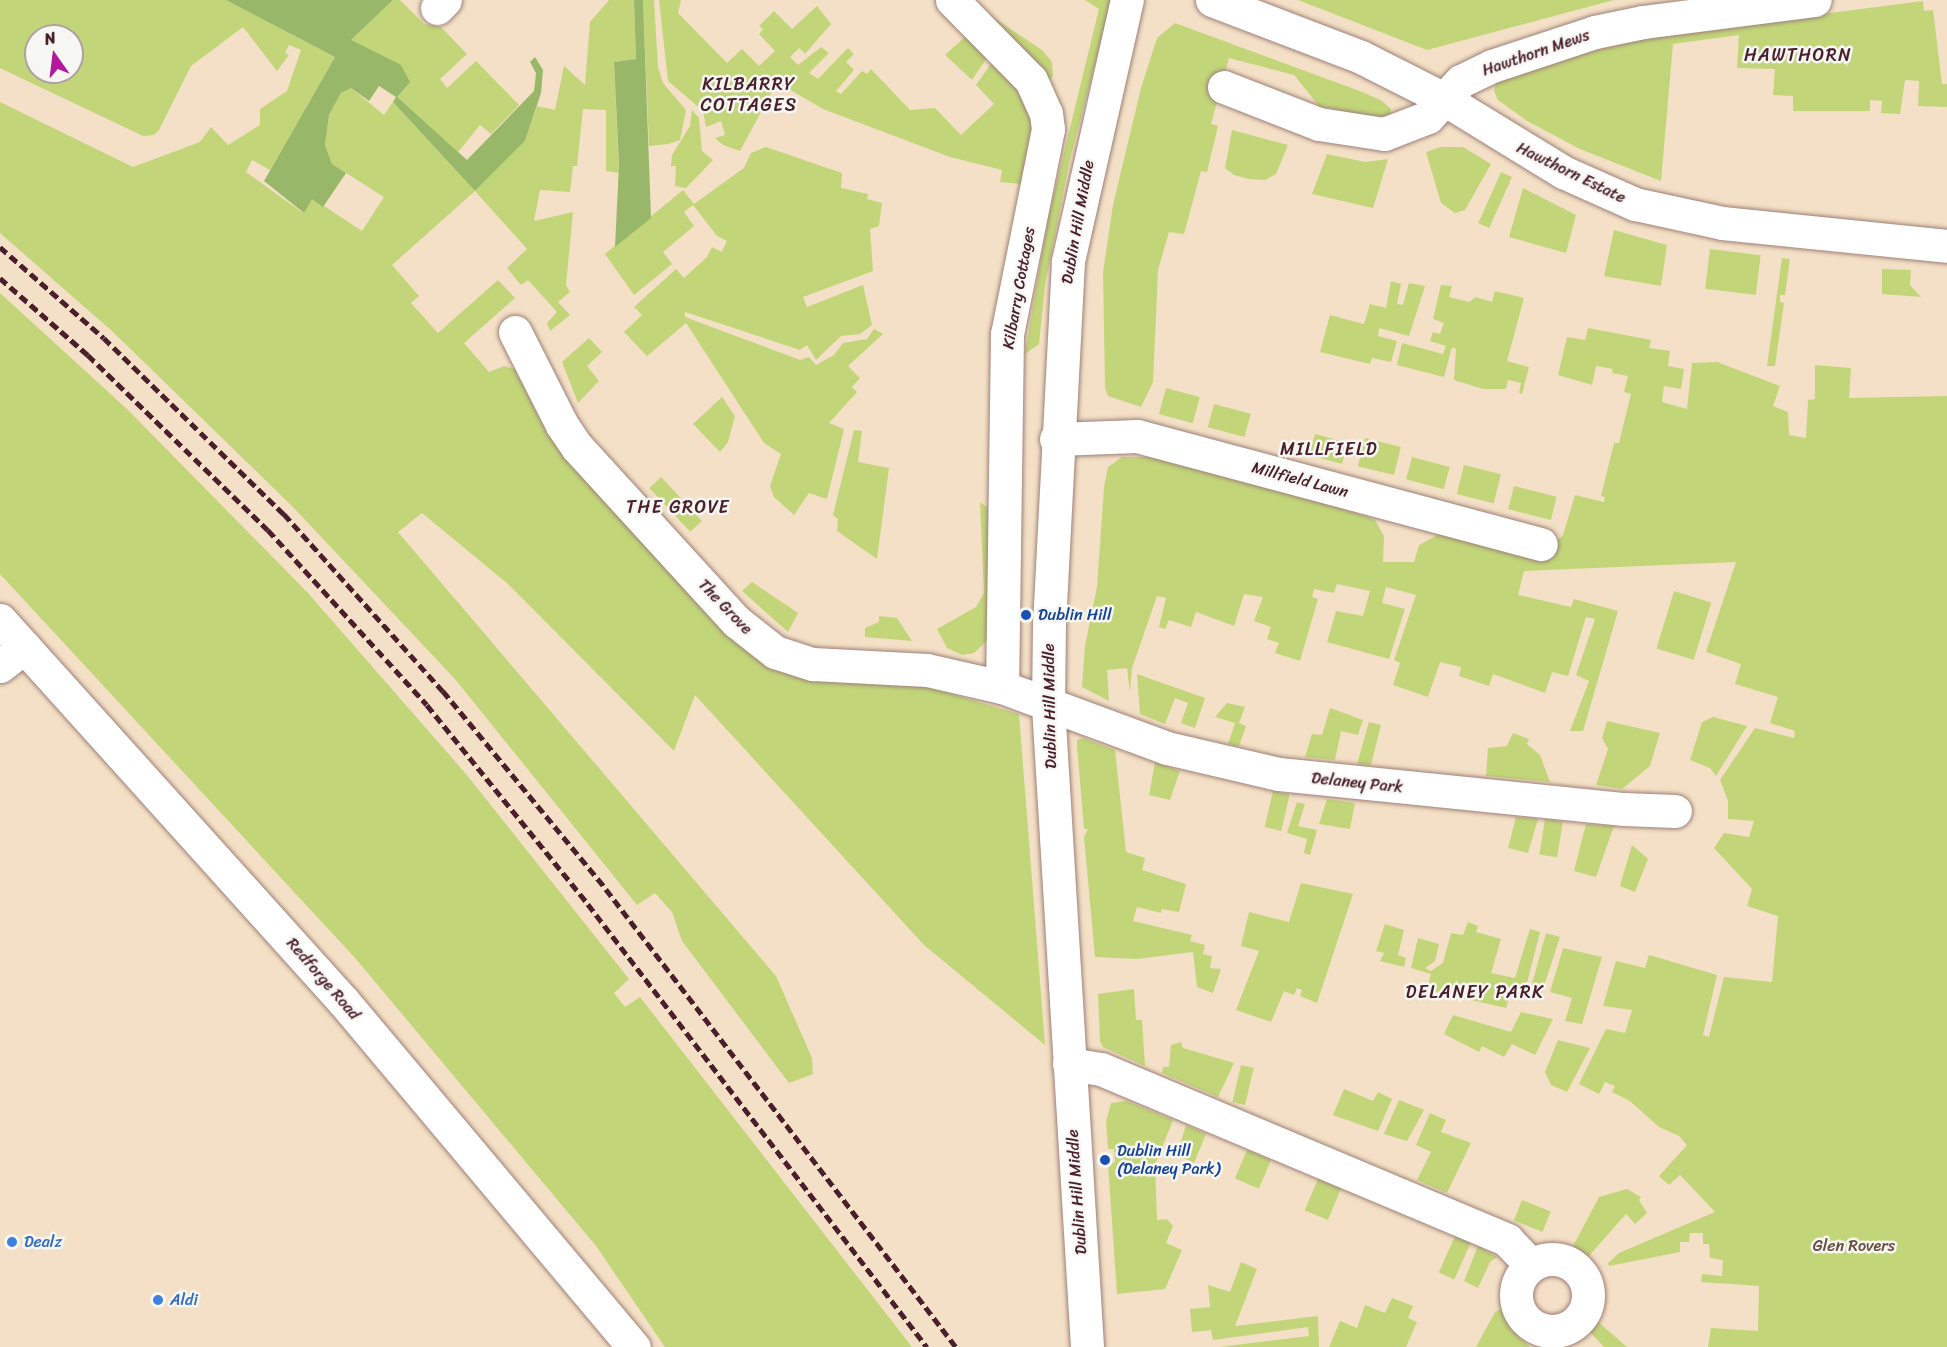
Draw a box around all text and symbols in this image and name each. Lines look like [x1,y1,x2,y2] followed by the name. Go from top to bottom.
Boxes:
[41,23,59,53] text: N
[24,24,84,84] north arrow
[1479,26,1593,80] street label: Hawthorn Mews
[1744,44,1852,66] district label: HAWTHORN
[701,74,797,116] district label: KILBARRY COTTAGES
[1513,138,1629,208] street label: Hawthorn Estate
[1058,159,1098,285] street label: Dublin Hill Middle
[999,226,1039,350] street label: Kilbarry Cottages
[1281,438,1377,460] district label: MILLFIELD
[1250,458,1350,502] street label: Millfield Lawn
[625,496,731,518] district label: THE GROVE
[694,575,756,639] street label: The Grove
[1038,605,1112,625] place label: Dublin Hill
[1019,608,1033,622] marker: Dublin Hill
[1039,643,1061,769] street label: Dublin Hill Middle
[1310,769,1404,797] street label: Delaney Park
[282,934,364,1024] street label: Redforge Road
[1406,981,1544,1003] district label: DELANEY PARK
[1063,1129,1091,1255] street label: Dublin Hill Middle
[1117,1141,1220,1179] place label: Dublin Hill (Delaney Park)
[1098,1153,1112,1167] marker: Dublin Hill (Delaney Park)
[24,1232,62,1252] place label: Dealz
[5,1235,19,1249] marker: Dealz
[1813,1236,1895,1256] park label: Glen Rovers
[170,1290,198,1310] place label: Aldi
[151,1293,165,1307] marker: Aldi

